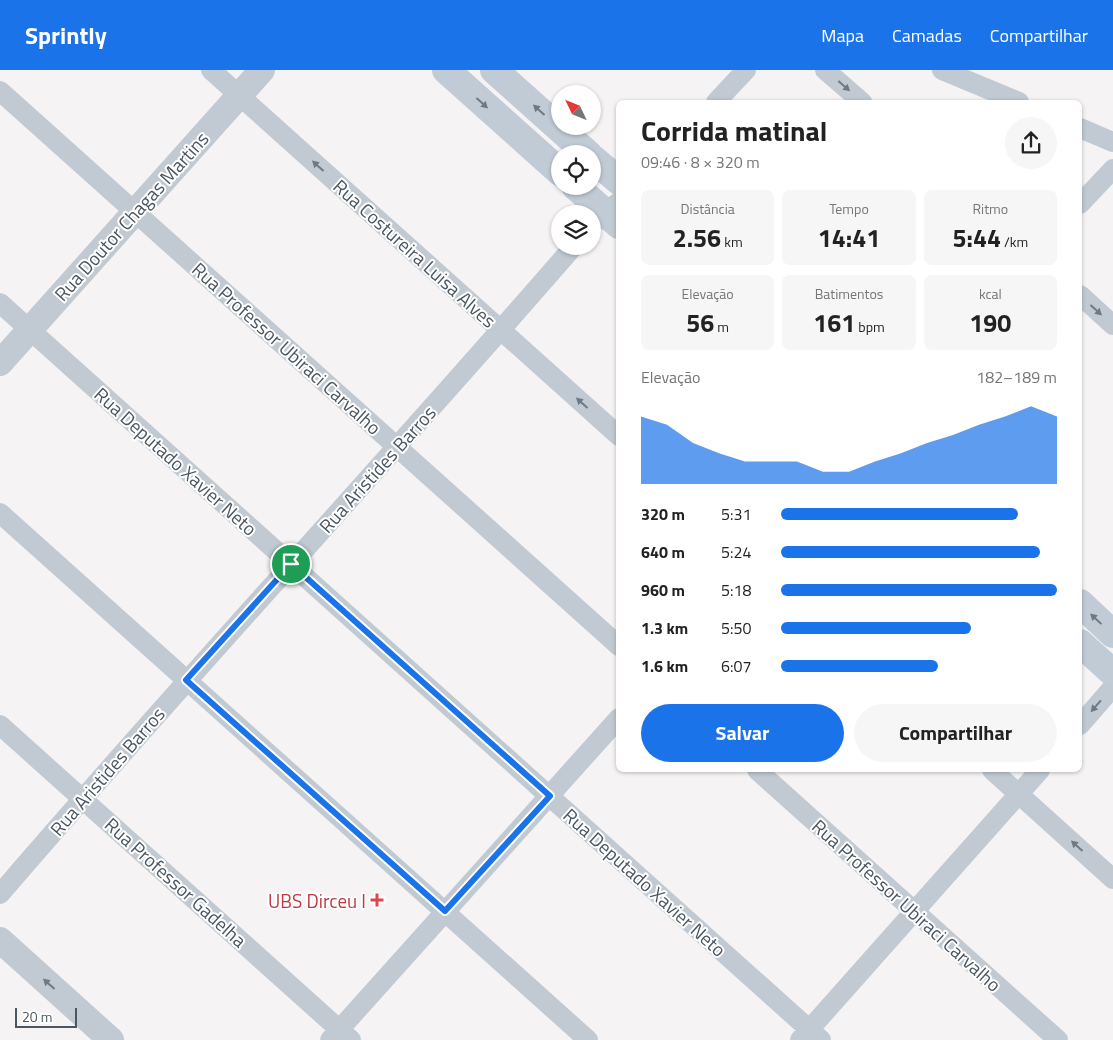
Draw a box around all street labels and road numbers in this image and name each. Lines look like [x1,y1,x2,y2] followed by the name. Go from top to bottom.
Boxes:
[47,125,215,307] street label: Rua Doutor Chagas Martins
[327,172,503,334] street label: Rua Costureira Luisa Alves
[186,255,388,441] street label: Rua Professor Ubiraci Carvalho
[88,380,264,542] street label: Rua Deputado Xavier Neto
[312,399,442,539] street label: Rua Aristides Barros
[43,700,171,842] street label: Rua Aristides Barros
[557,801,733,963] street label: Rua Deputado Xavier Neto
[99,810,254,954] street label: Rua Professor Gadelha
[806,812,1008,998] street label: Rua Professor Ubiraci Carvalho

